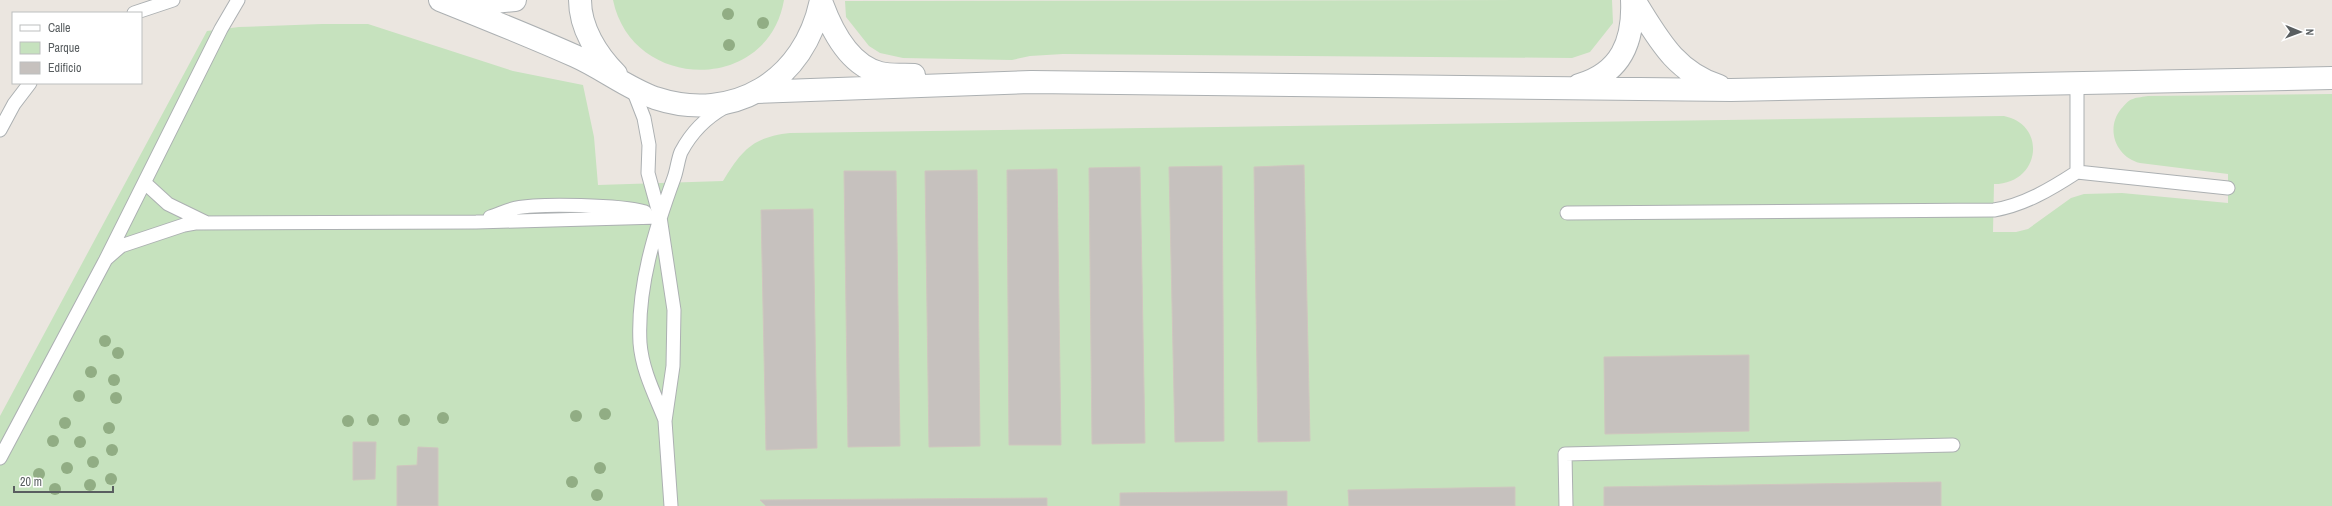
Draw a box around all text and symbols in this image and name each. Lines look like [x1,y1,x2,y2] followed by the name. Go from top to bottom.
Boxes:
[12,12,142,84] legend
[2280,12,2320,52] north arrow
[48,20,70,36] text: Calle
[2303,29,2317,36] text: N
[48,40,80,56] text: Parque
[48,60,81,76] text: Edificio
[14,468,113,494] scale bar
[20,474,42,490] text: 20 m

